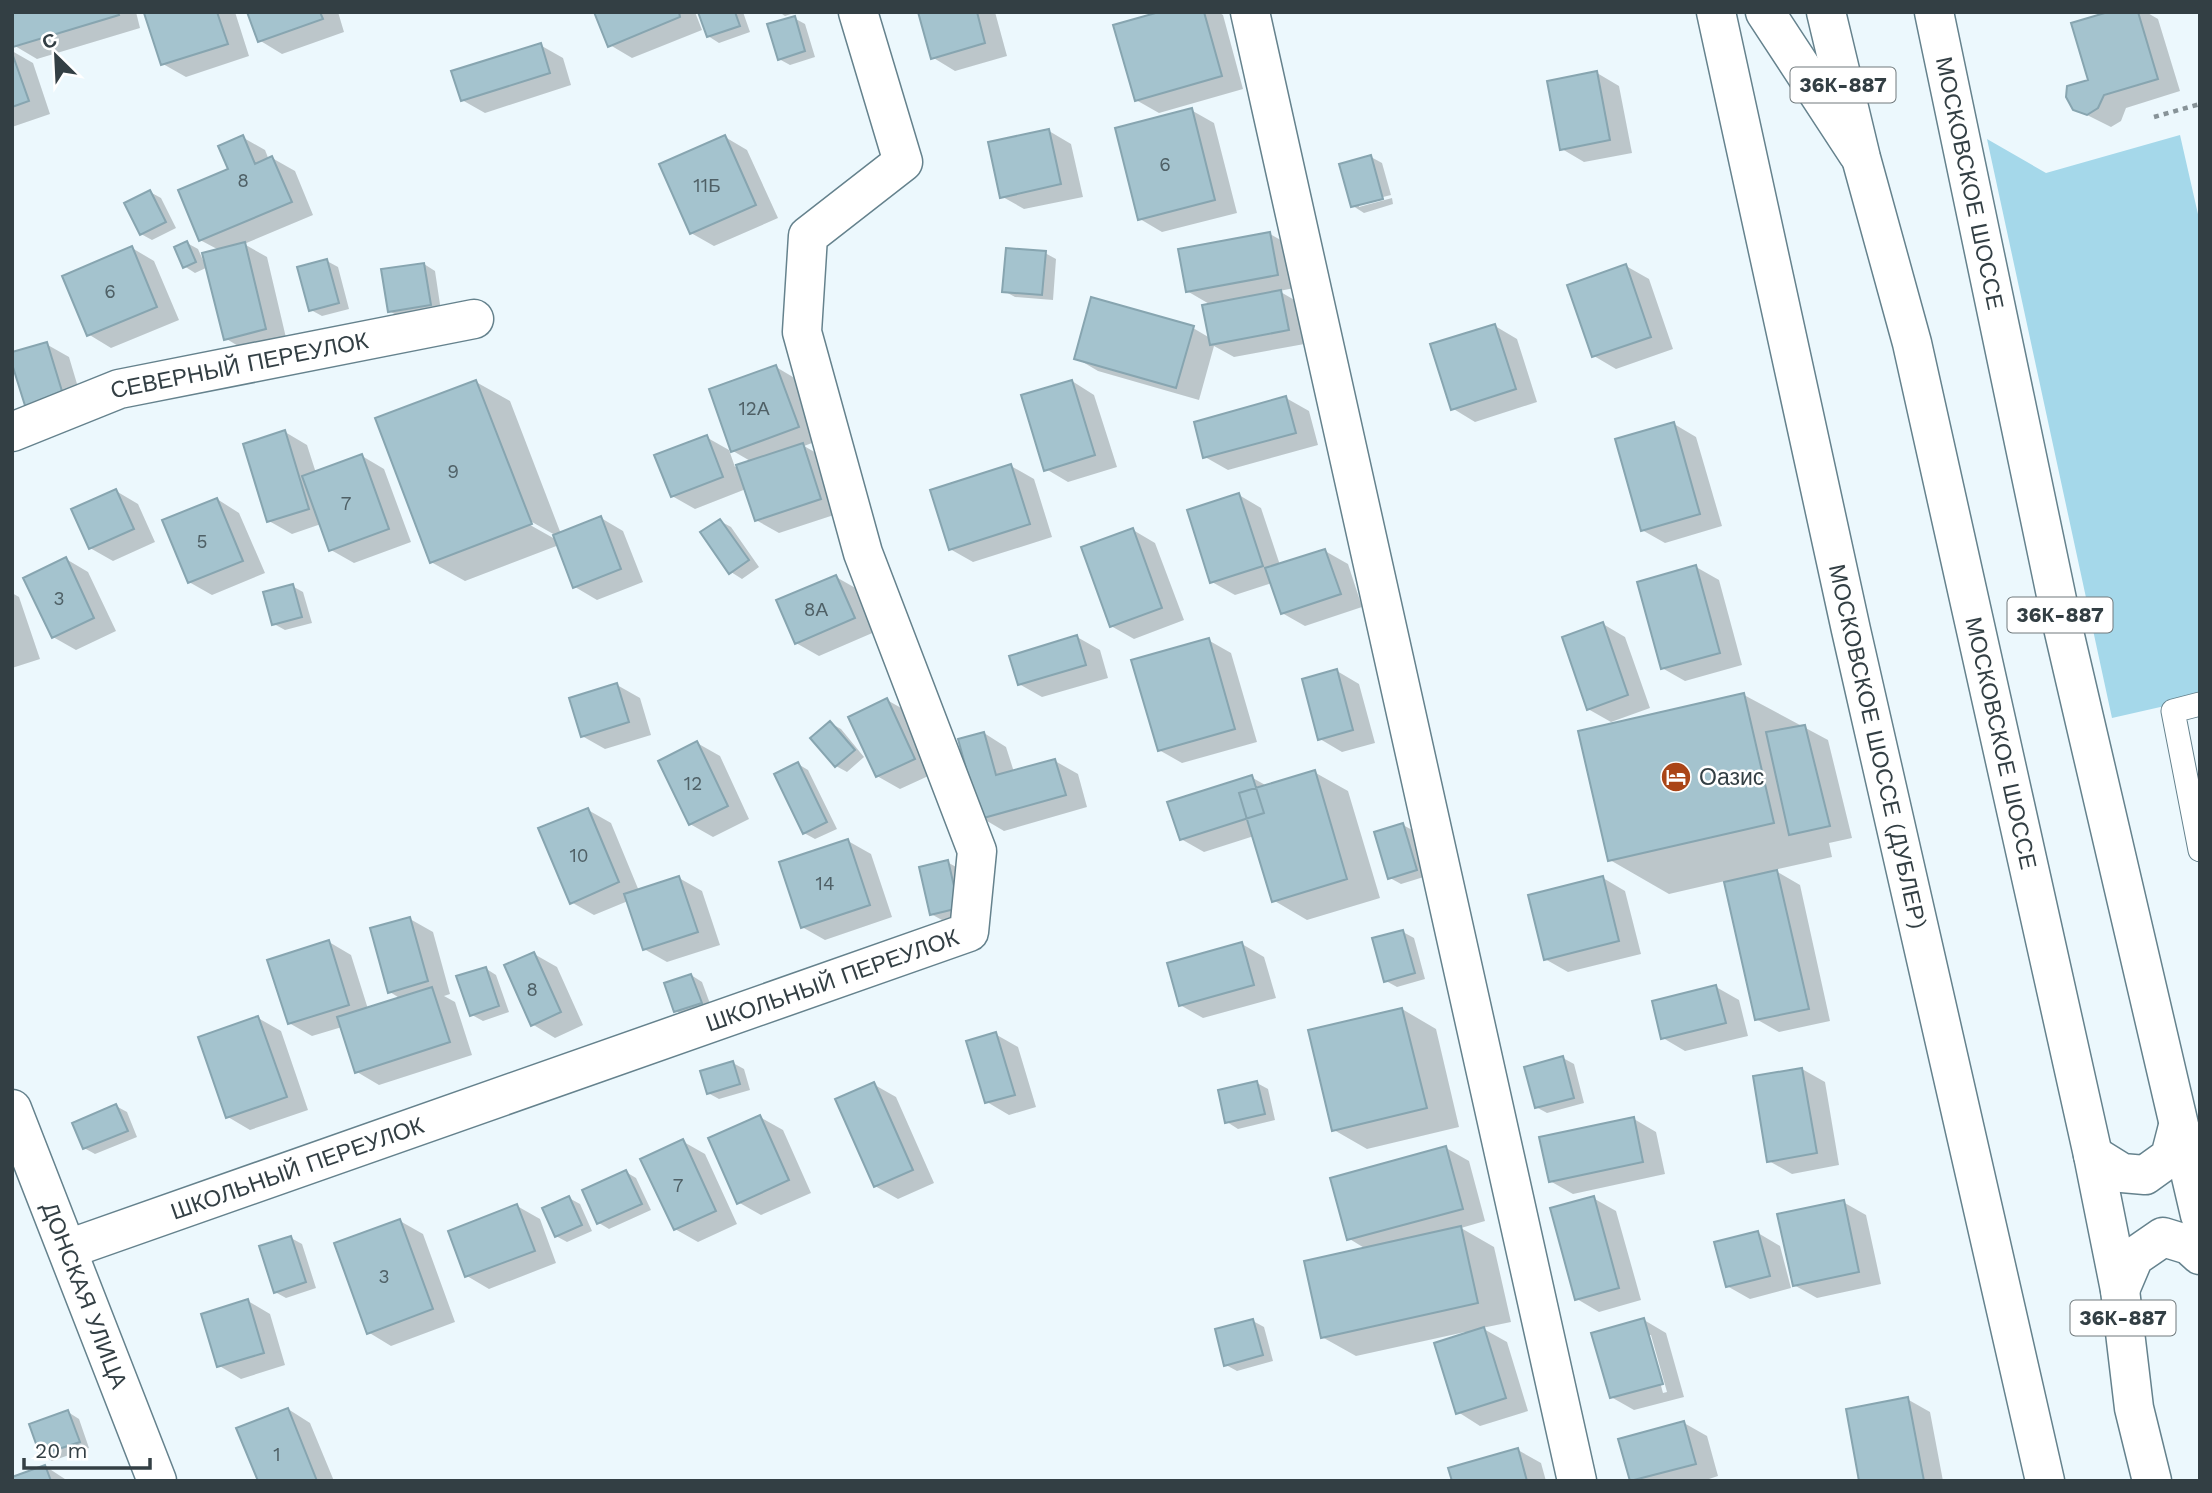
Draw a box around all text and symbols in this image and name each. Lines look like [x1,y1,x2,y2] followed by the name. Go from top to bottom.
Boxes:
[21,21,91,91] north arrow
[38,28,60,54] text: С
[1930,55,2009,312] street label: МОСКОВСКОЕ ШОССЕ
[1790,68,1896,102] road number: 36К-887
[1159,153,1171,176] house number: 6
[237,169,249,192] house number: 8
[693,174,721,197] house number: 11Б
[104,280,116,303] house number: 6
[106,327,371,405] street label: СЕВЕРНЫЙ ПЕРЕУЛОК
[738,397,770,420] house number: 12А
[447,460,459,483] house number: 9
[341,492,351,515] house number: 7
[196,530,208,553] house number: 5
[1823,562,1932,931] street label: МОСКОВСКОЕ ШОССЕ (ДУБЛЕР)
[53,587,65,610] house number: 3
[804,598,829,621] house number: 8А
[2008,598,2112,632] road number: 36К-887
[1959,615,2042,872] street label: МОСКОВСКОЕ ШОССЕ
[1659,760,1693,794] hotel icon: Оазис
[1699,764,1764,791] place label: Оазис
[684,772,702,795] house number: 12
[569,844,589,867] house number: 10
[815,872,835,895] house number: 14
[702,924,963,1038] street label: ШКОЛЬНЫЙ ПЕРЕУЛОК
[526,978,538,1001] house number: 8
[167,1112,428,1226] street label: ШКОЛЬНЫЙ ПЕРЕУЛОК
[673,1174,683,1197] house number: 7
[36,1198,133,1393] street label: ДОНСКАЯ УЛИЦА
[378,1265,390,1288] house number: 3
[2070,1300,2176,1336] road number: 36К-887
[24,1426,150,1470] scale bar
[35,1438,87,1463] text: 20 m
[273,1443,281,1466] house number: 1

